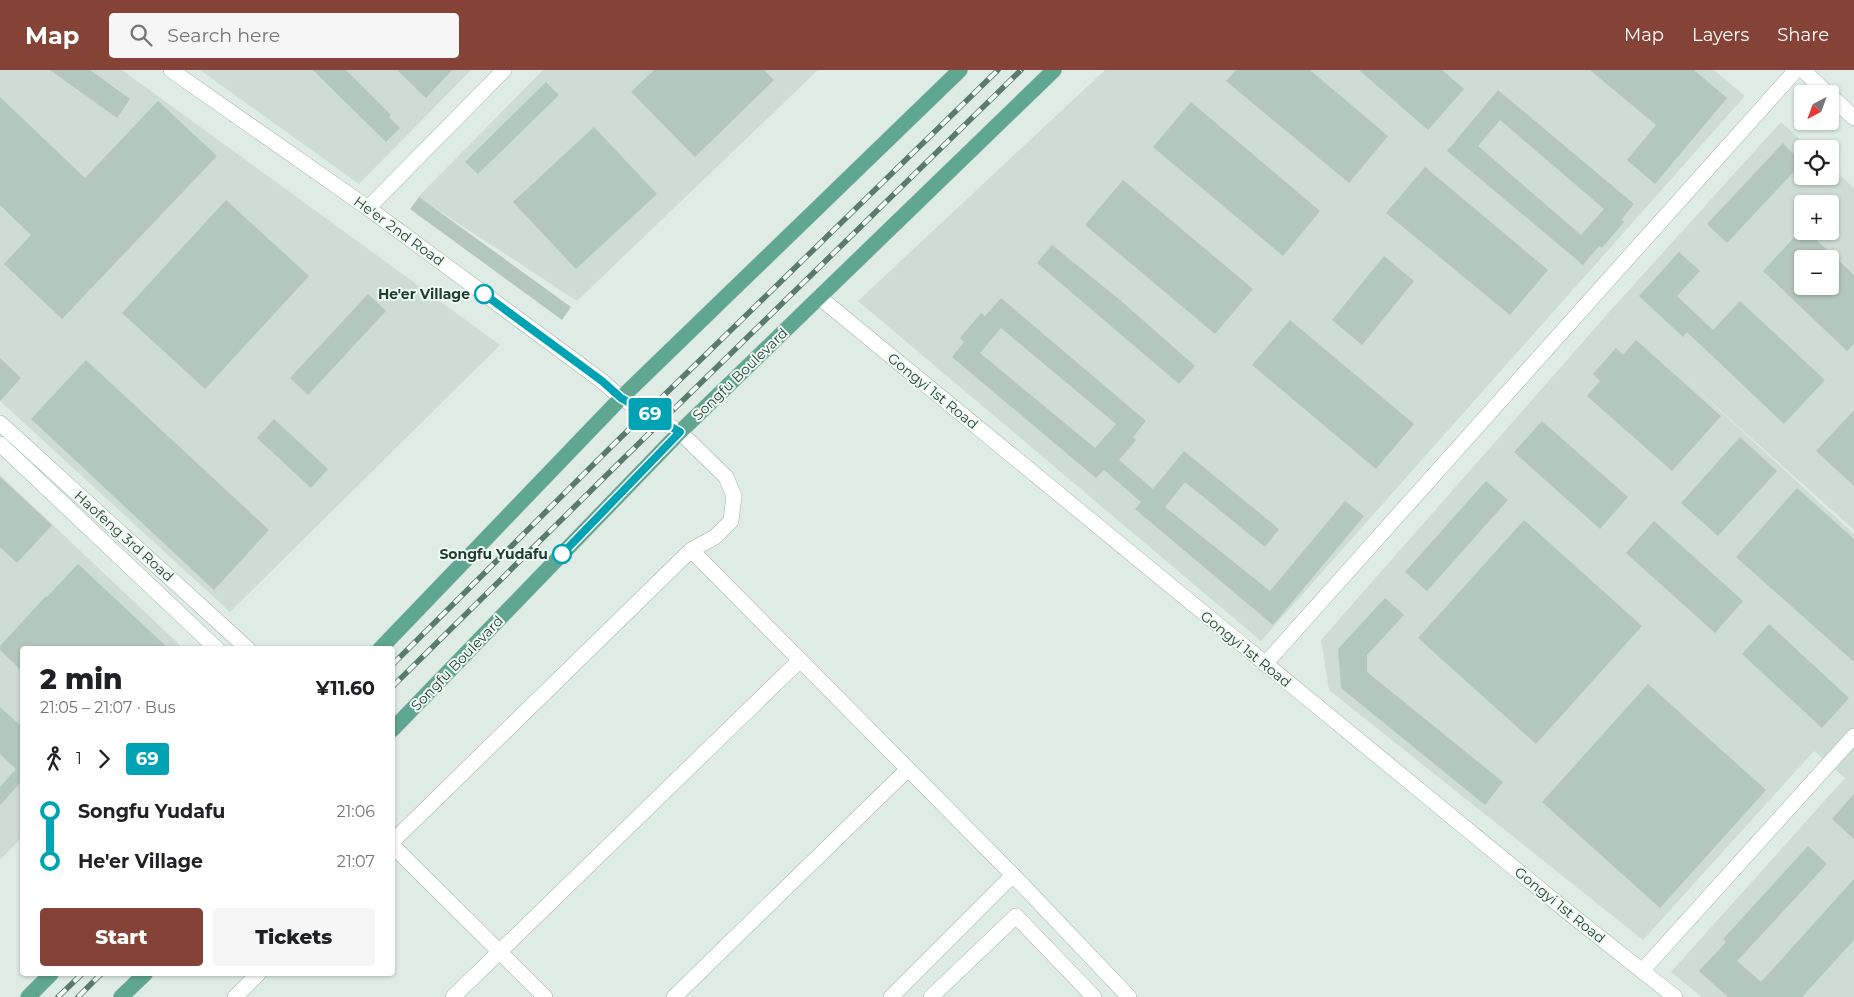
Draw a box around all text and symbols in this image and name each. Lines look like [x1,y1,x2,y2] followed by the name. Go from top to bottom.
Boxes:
[109,13,459,58] search box
[25,21,79,50] text: Map
[127,21,155,49] icon: search
[167,24,280,47] text: Search here
[1624,24,1664,46] text: Map
[1692,24,1749,46] text: Layers
[1777,24,1829,46] text: Share
[1794,85,1839,130] north arrow
[1794,85,1839,295] map controls
[1794,140,1839,185] button: locate
[350,192,448,270] street label: He'er 2nd Road
[1794,195,1839,240] button: +
[1794,250,1839,295] button: −
[474,284,494,304] marker: He'er Village
[378,285,470,303] place label: He'er Village
[689,324,791,424] street label: Songfu Boulevard
[884,349,982,433] street label: Gongyi 1st Road
[628,398,672,430] line badge: 69
[639,403,661,425] text: 69
[71,487,177,585] street label: Haofeng 3rd Road
[552,544,572,564] marker: Songfu Yudafu
[439,545,548,563] place label: Songfu Yudafu
[1197,607,1295,691] street label: Gongyi 1st Road
[407,612,507,714] street label: Songfu Boulevard
[40,662,122,696] text: 2 min
[316,677,375,700] text: ¥11.60
[40,698,175,717] text: 21:05 – 21:07 · Bus
[40,745,68,773] icon: walk
[90,745,118,773] icon: forward
[136,748,159,770] text: 69
[76,749,82,768] text: 1
[78,800,225,823] text: Songfu Yudafu
[336,802,375,821] text: 21:06
[78,850,203,873] text: He'er Village
[337,852,375,871] text: 21:07
[1511,863,1609,947] street label: Gongyi 1st Road
[40,908,203,966] button: Start
[213,908,375,966] button: Tickets

